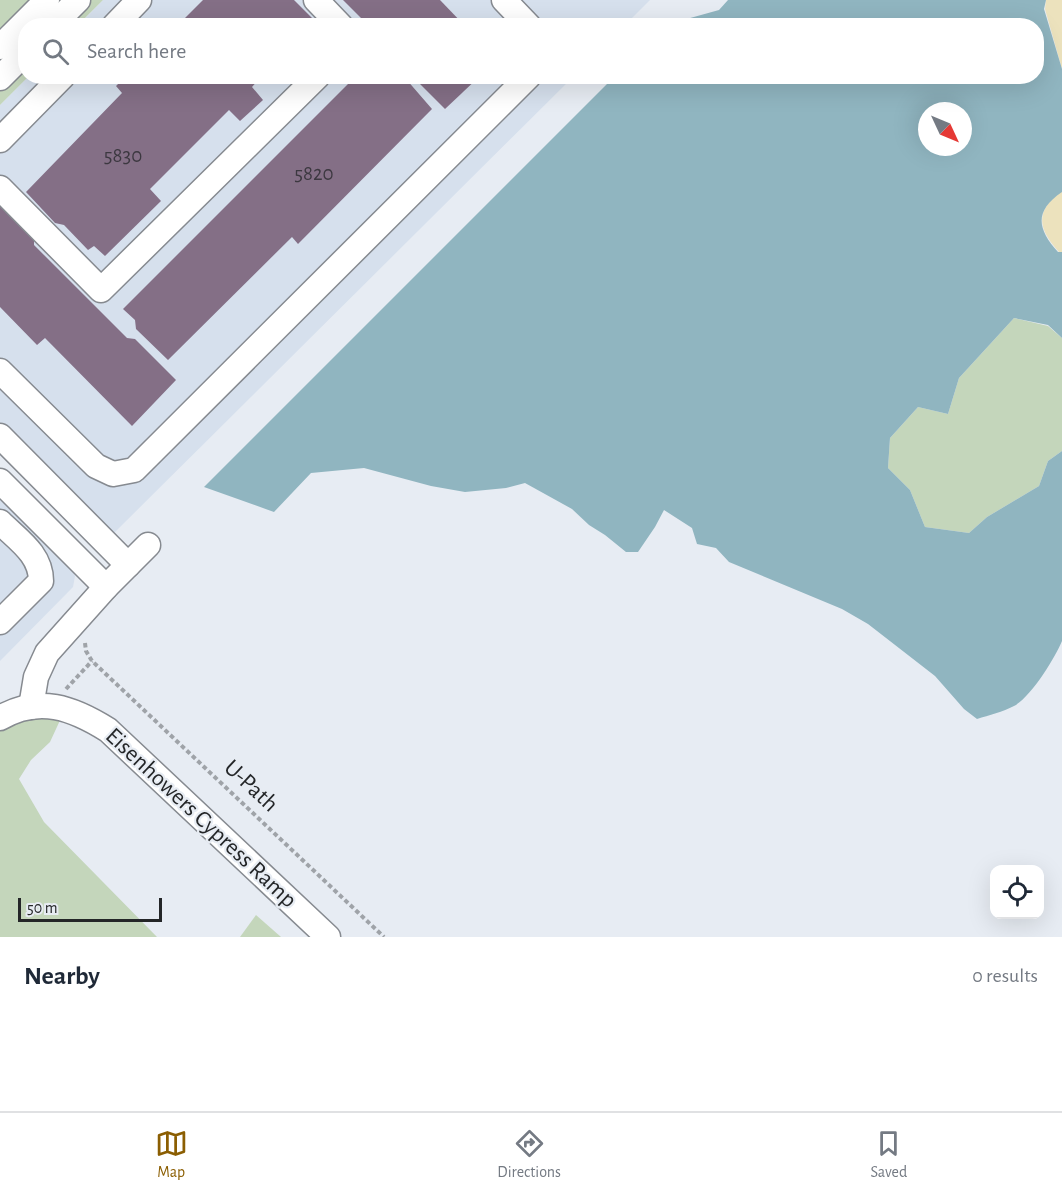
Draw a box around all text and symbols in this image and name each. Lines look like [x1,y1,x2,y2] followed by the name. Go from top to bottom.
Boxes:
[18,18,1044,84] search box
[39,35,72,68] icon: search
[87,40,186,62] text: Search here
[918,102,972,156] north arrow
[104,145,142,166] house number: 5830
[294,163,334,184] house number: 5820
[101,724,301,912] street label: Eisenhowers Cypress Ramp
[219,755,283,817] street label: U-Path
[990,865,1044,919] map controls
[990,865,1044,919] button: locate
[18,895,162,922] scale bar
[27,900,58,916] text: 50 m
[24,963,100,989] text: Nearby
[972,966,1038,986] text: 0 results
[155,1127,188,1182] tab: Map
[497,1127,561,1182] tab: Directions
[871,1127,907,1182] tab: Saved

